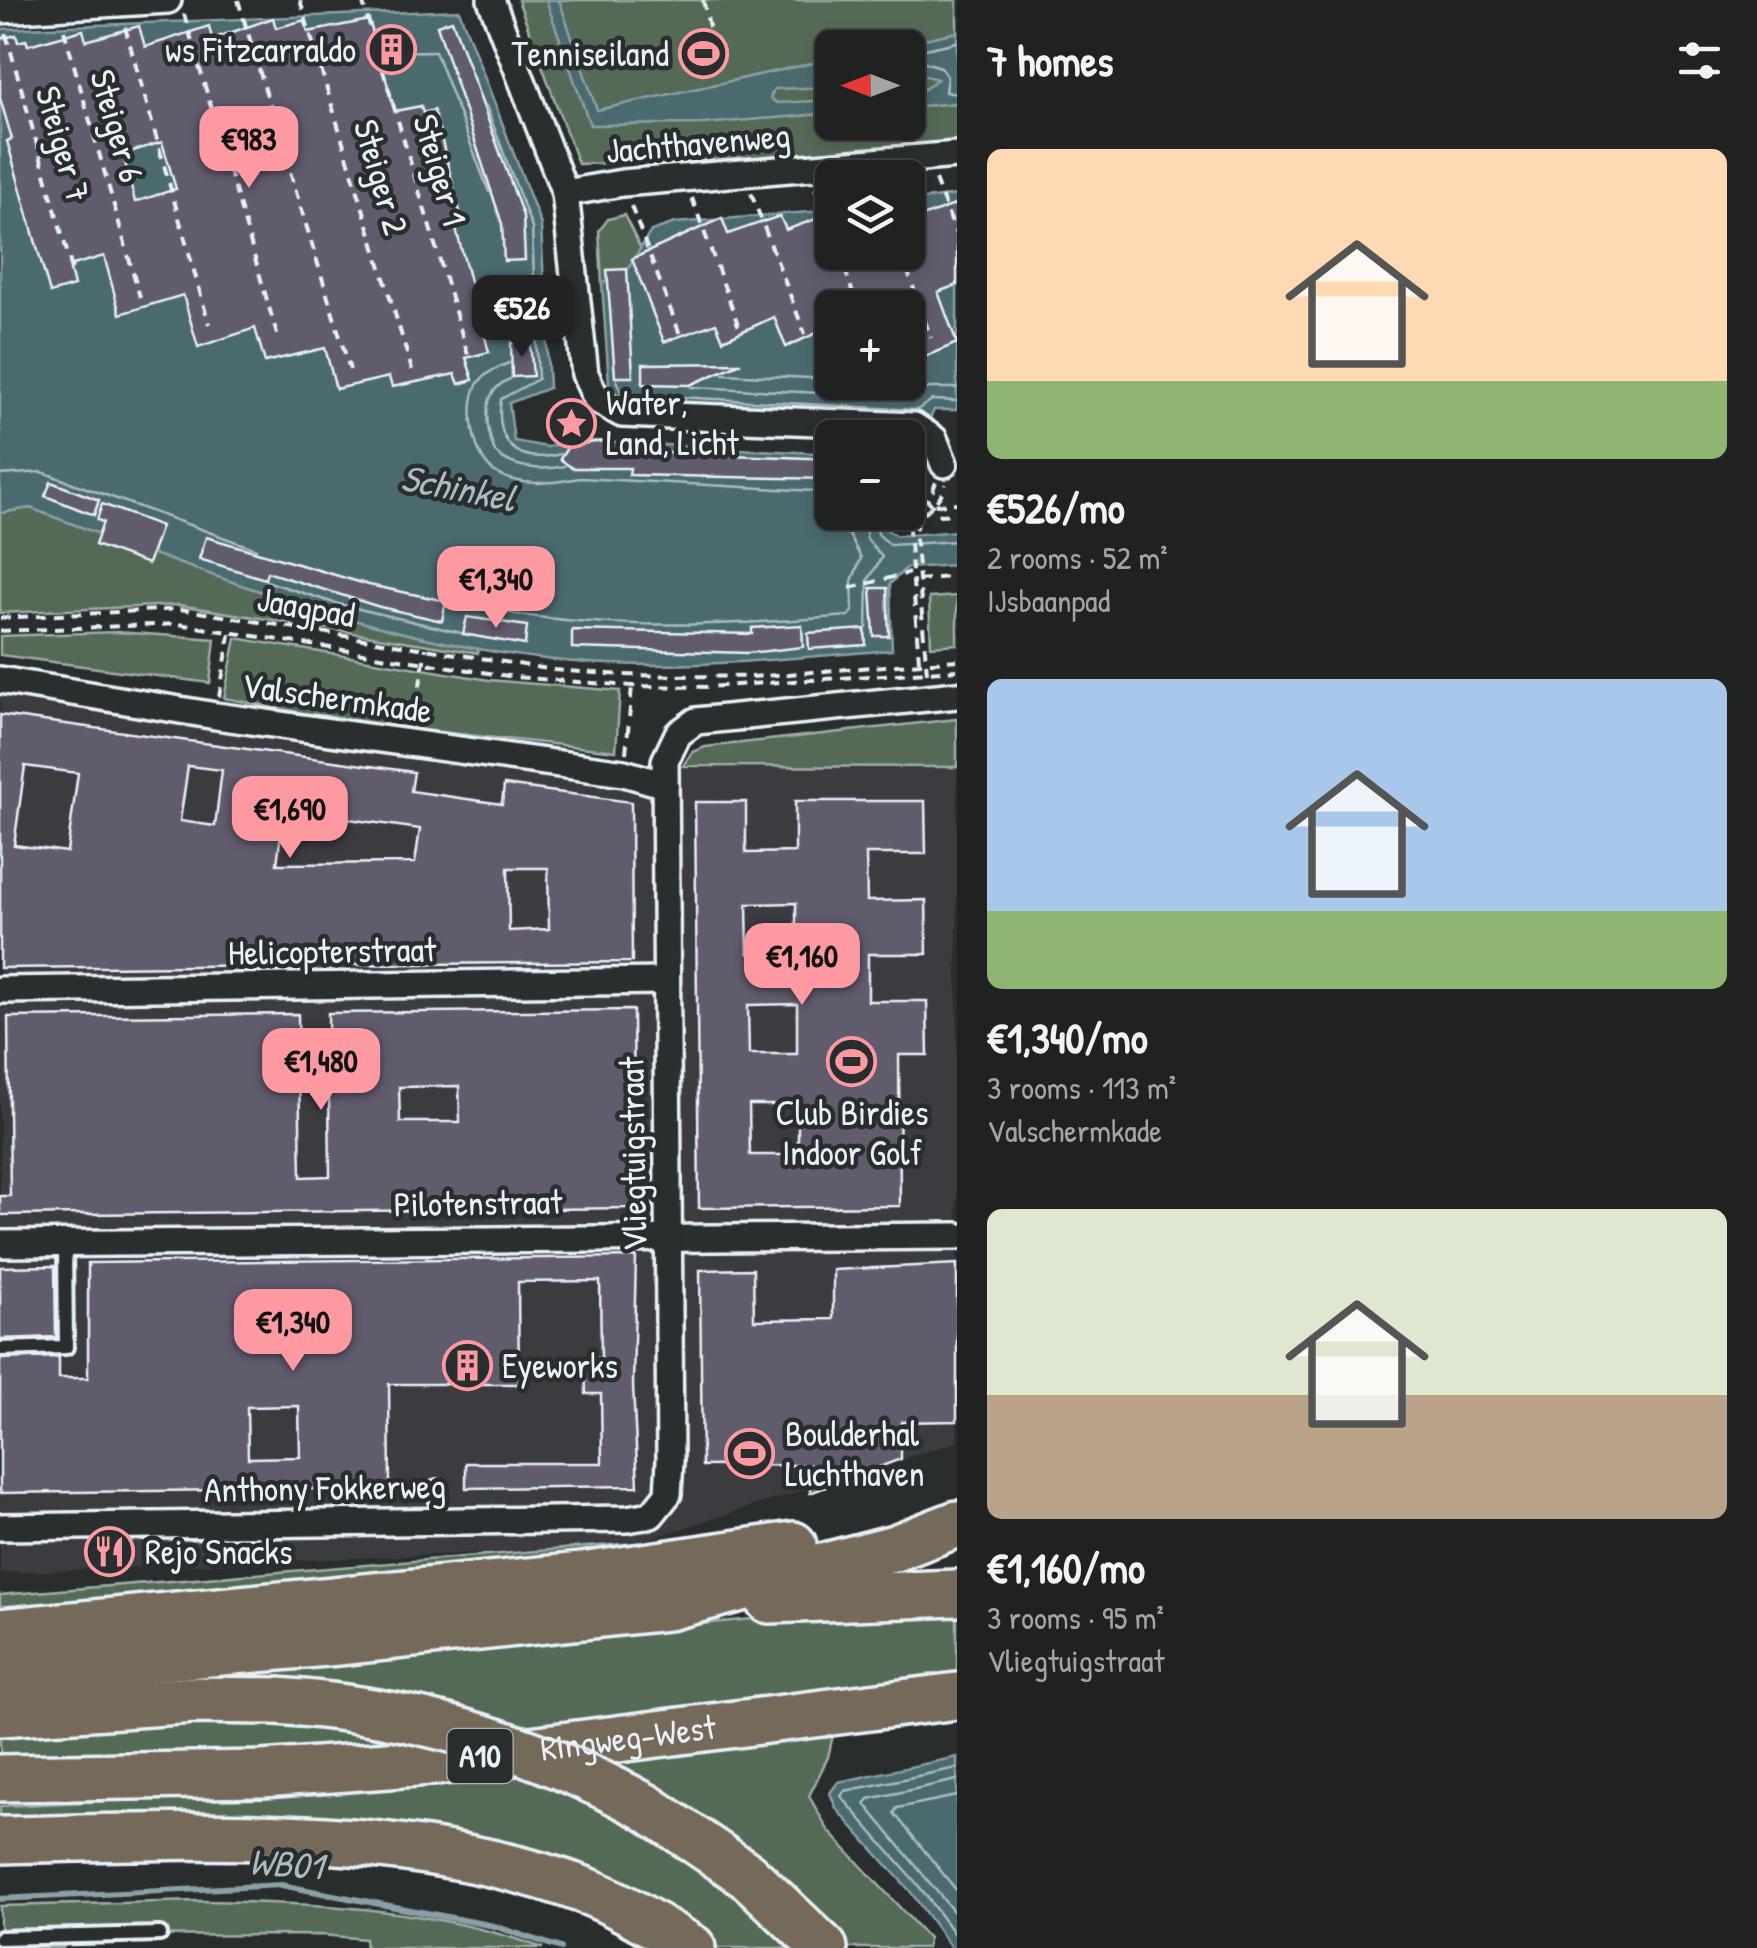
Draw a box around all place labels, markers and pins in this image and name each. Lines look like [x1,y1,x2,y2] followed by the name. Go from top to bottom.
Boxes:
[365,24,417,76] building icon: ws Fitzcarraldo
[165,26,356,73] place label: ws Fitzcarraldo
[678,28,730,80] sports icon: Tenniseiland
[511,30,669,77] place label: Tenniseiland
[190,106,308,191] pin: €983
[463,275,581,360] pin: €526
[606,379,739,466] place label: Water, Land, Licht
[545,397,597,449] place icon: Water, Land, Licht
[415,546,577,631] pin: €1,340
[209,776,371,861] pin: €1,690
[721,923,883,1008] pin: €1,160
[240,1028,402,1113] pin: €1,480
[826,1035,878,1087] sports icon: Club Birdies Indoor Golf
[776,1089,928,1176] place label: Club Birdies Indoor Golf
[212,1289,374,1374] pin: €1,340
[441,1340,493,1392] building icon: Eyeworks
[502,1342,618,1389] place label: Eyeworks
[785,1410,925,1497] place label: Boulderhal Luchthaven
[724,1428,776,1480] sports icon: Boulderhal Luchthaven
[84,1526,136,1578] restaurant icon: Rejo Snacks
[145,1528,292,1575] place label: Rejo Snacks

